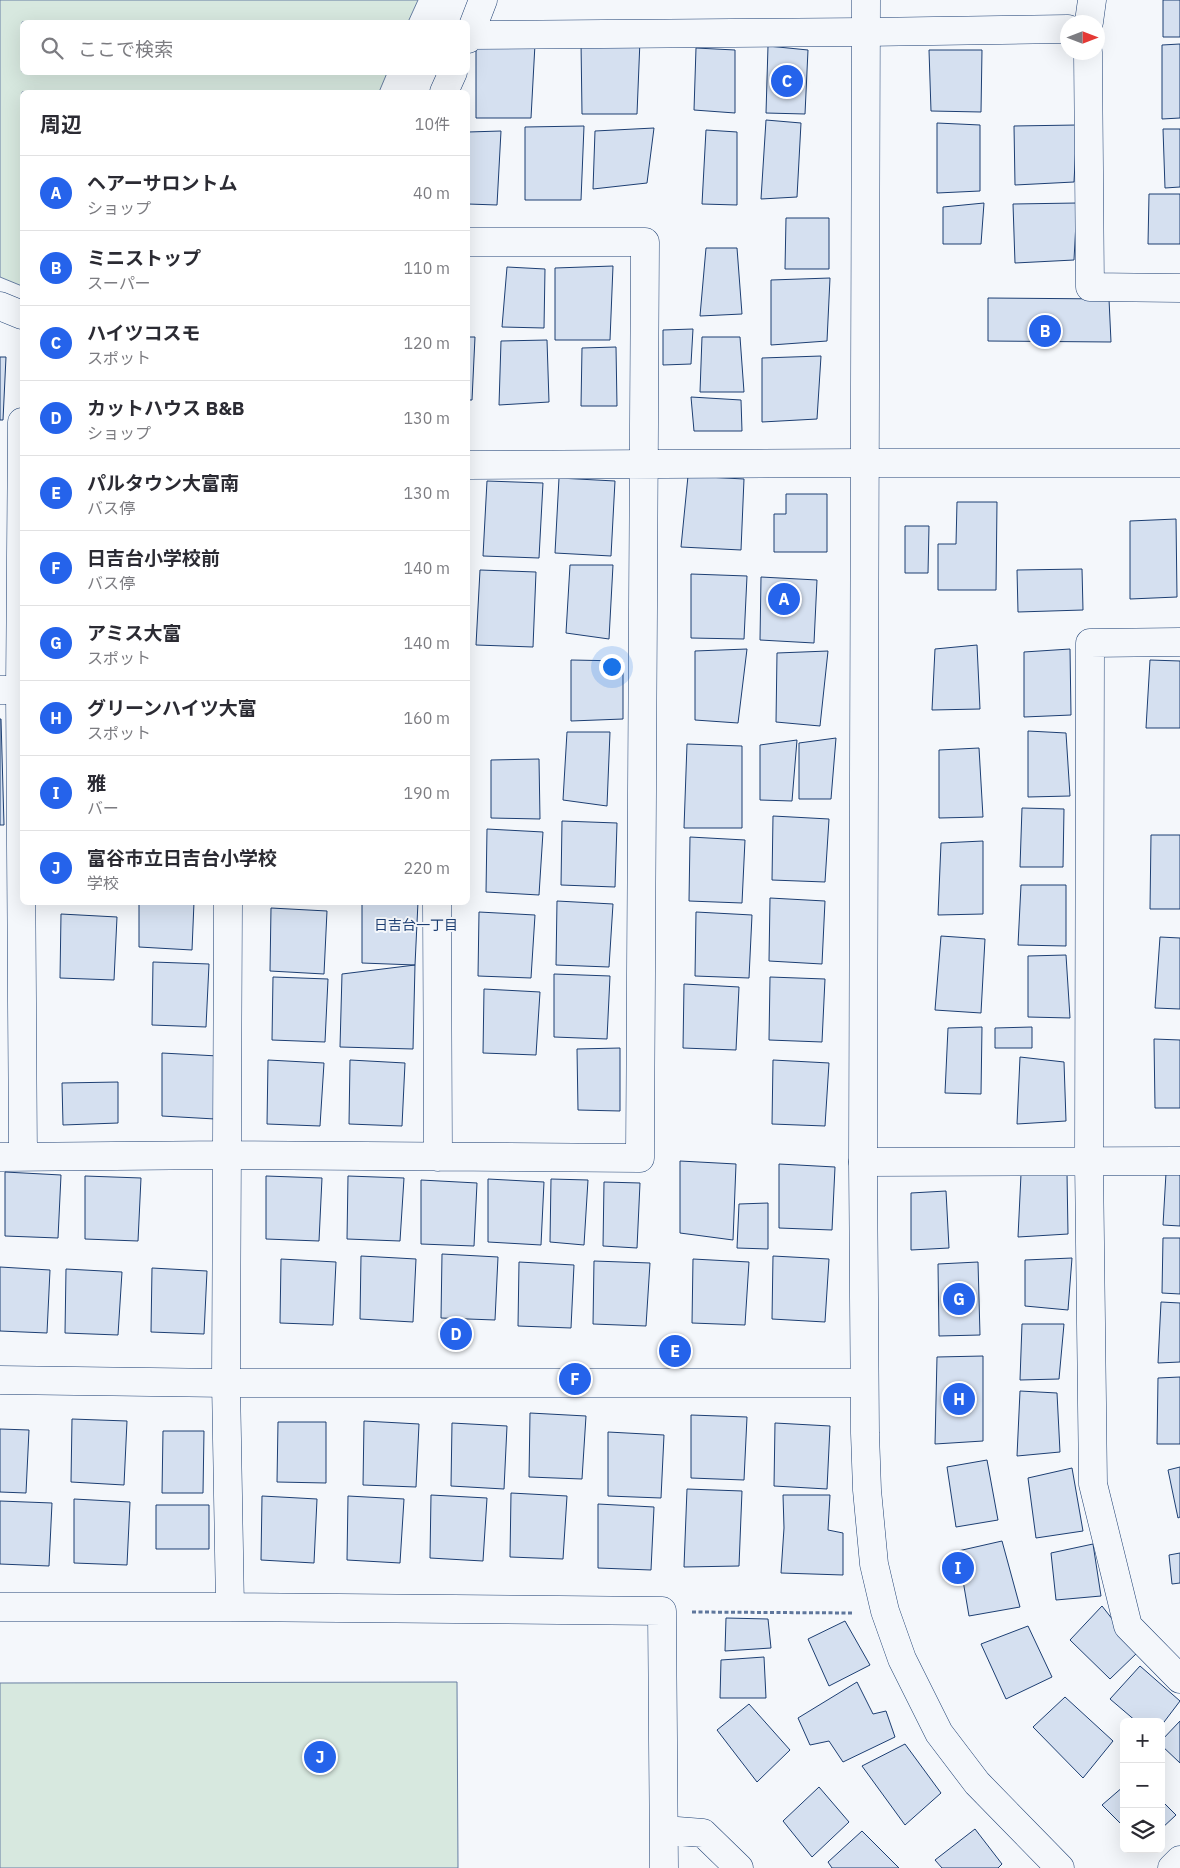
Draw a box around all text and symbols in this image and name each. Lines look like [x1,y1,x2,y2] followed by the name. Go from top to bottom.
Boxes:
[1060,15,1105,60] north arrow
[20,20,470,75] search box
[38,34,66,62] icon: search
[78,37,173,61] text: ここで検索
[771,62,803,100] pin: C
[40,110,82,138] text: 周辺
[415,114,450,134] text: 10件
[87,171,237,195] text: ヘアーサロントム
[51,183,61,203] text: A
[413,183,450,203] text: 40 m
[87,198,151,218] text: ショップ
[87,246,201,270] text: ミニストップ
[51,258,61,278] text: B
[403,258,450,278] text: 110 m
[87,273,151,293] text: スーパー
[1029,312,1061,350] pin: B
[87,321,201,345] text: ハイツコスモ
[51,333,61,353] text: C
[403,333,450,353] text: 120 m
[87,348,151,368] text: スポット
[87,396,245,420] text: カットハウス B&B
[50,408,62,428] text: D
[403,408,450,428] text: 130 m
[87,423,151,443] text: ショップ
[87,471,239,495] text: パルタウン大富南
[51,483,61,503] text: E
[403,483,450,503] text: 130 m
[87,498,135,518] text: バス停
[87,546,220,570] text: 日吉台小学校前
[51,558,61,578] text: F
[403,558,450,578] text: 140 m
[87,573,135,593] text: バス停
[768,580,800,618] pin: A
[87,621,182,645] text: アミス大富
[50,633,62,653] text: G
[403,633,450,653] text: 140 m
[87,648,151,668] text: スポット
[599,654,625,680] your location
[87,696,257,720] text: グリーンハイツ大富
[50,708,62,728] text: H
[403,708,450,728] text: 160 m
[87,723,151,743] text: スポット
[87,771,106,795] text: 雅
[53,783,59,803] text: I
[403,783,450,803] text: 190 m
[87,798,119,818] text: バー
[87,846,277,870] text: 富谷市立日吉台小学校
[52,858,60,878] text: J
[403,858,450,878] text: 220 m
[87,873,119,893] text: 学校
[374,916,458,934] district label: 日吉台一丁目
[943,1280,975,1318] pin: G
[440,1315,472,1353] pin: D
[659,1332,691,1370] pin: E
[559,1360,591,1398] pin: F
[943,1380,975,1418] pin: H
[942,1549,974,1587] pin: I
[1120,1718,1165,1853] map controls
[1120,1718,1165,1763] button: +
[304,1738,336,1776] pin: J
[1120,1763,1165,1808] button: −
[1120,1808,1165,1853] button: layers

